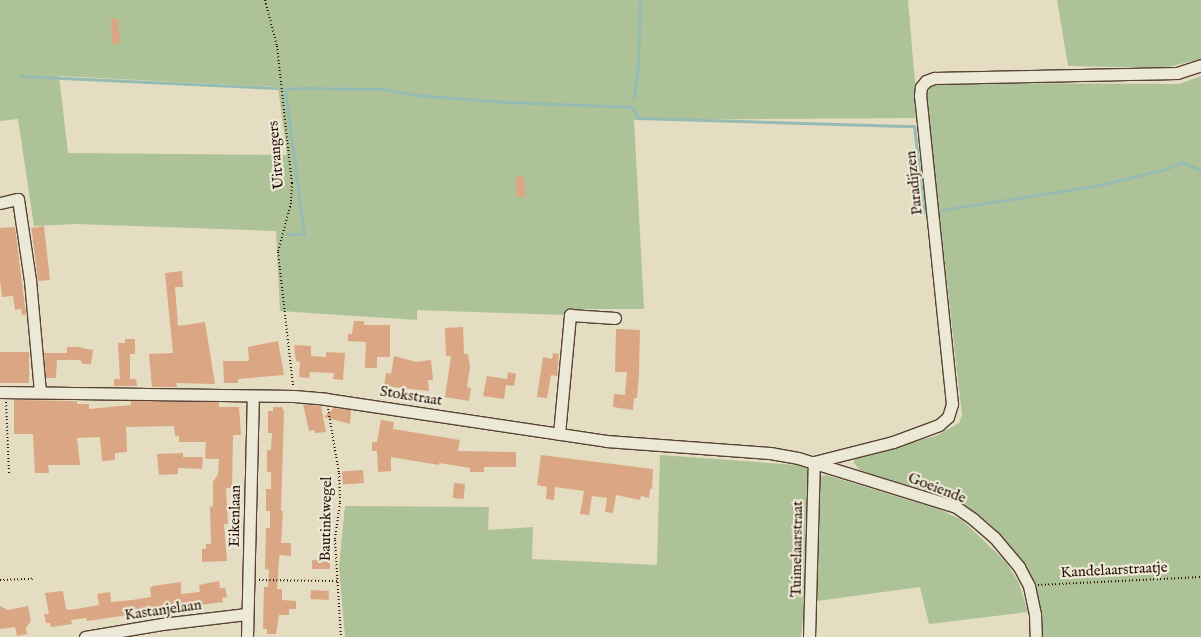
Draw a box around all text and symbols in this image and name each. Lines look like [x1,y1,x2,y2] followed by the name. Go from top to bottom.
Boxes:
[264,120,288,190] street label: Uitvangers
[902,150,926,216] street label: Paradijzen
[379,382,443,410] street label: Stokstraat
[905,469,969,507] street label: Goeiende
[316,476,336,562] street label: Bautinkwegel
[225,485,245,547] street label: Eikenlaan
[787,501,807,597] street label: Tuimelaarstraat
[1060,558,1168,582] street label: Kandelaarstraatje
[123,596,203,624] street label: Kastanjelaan

